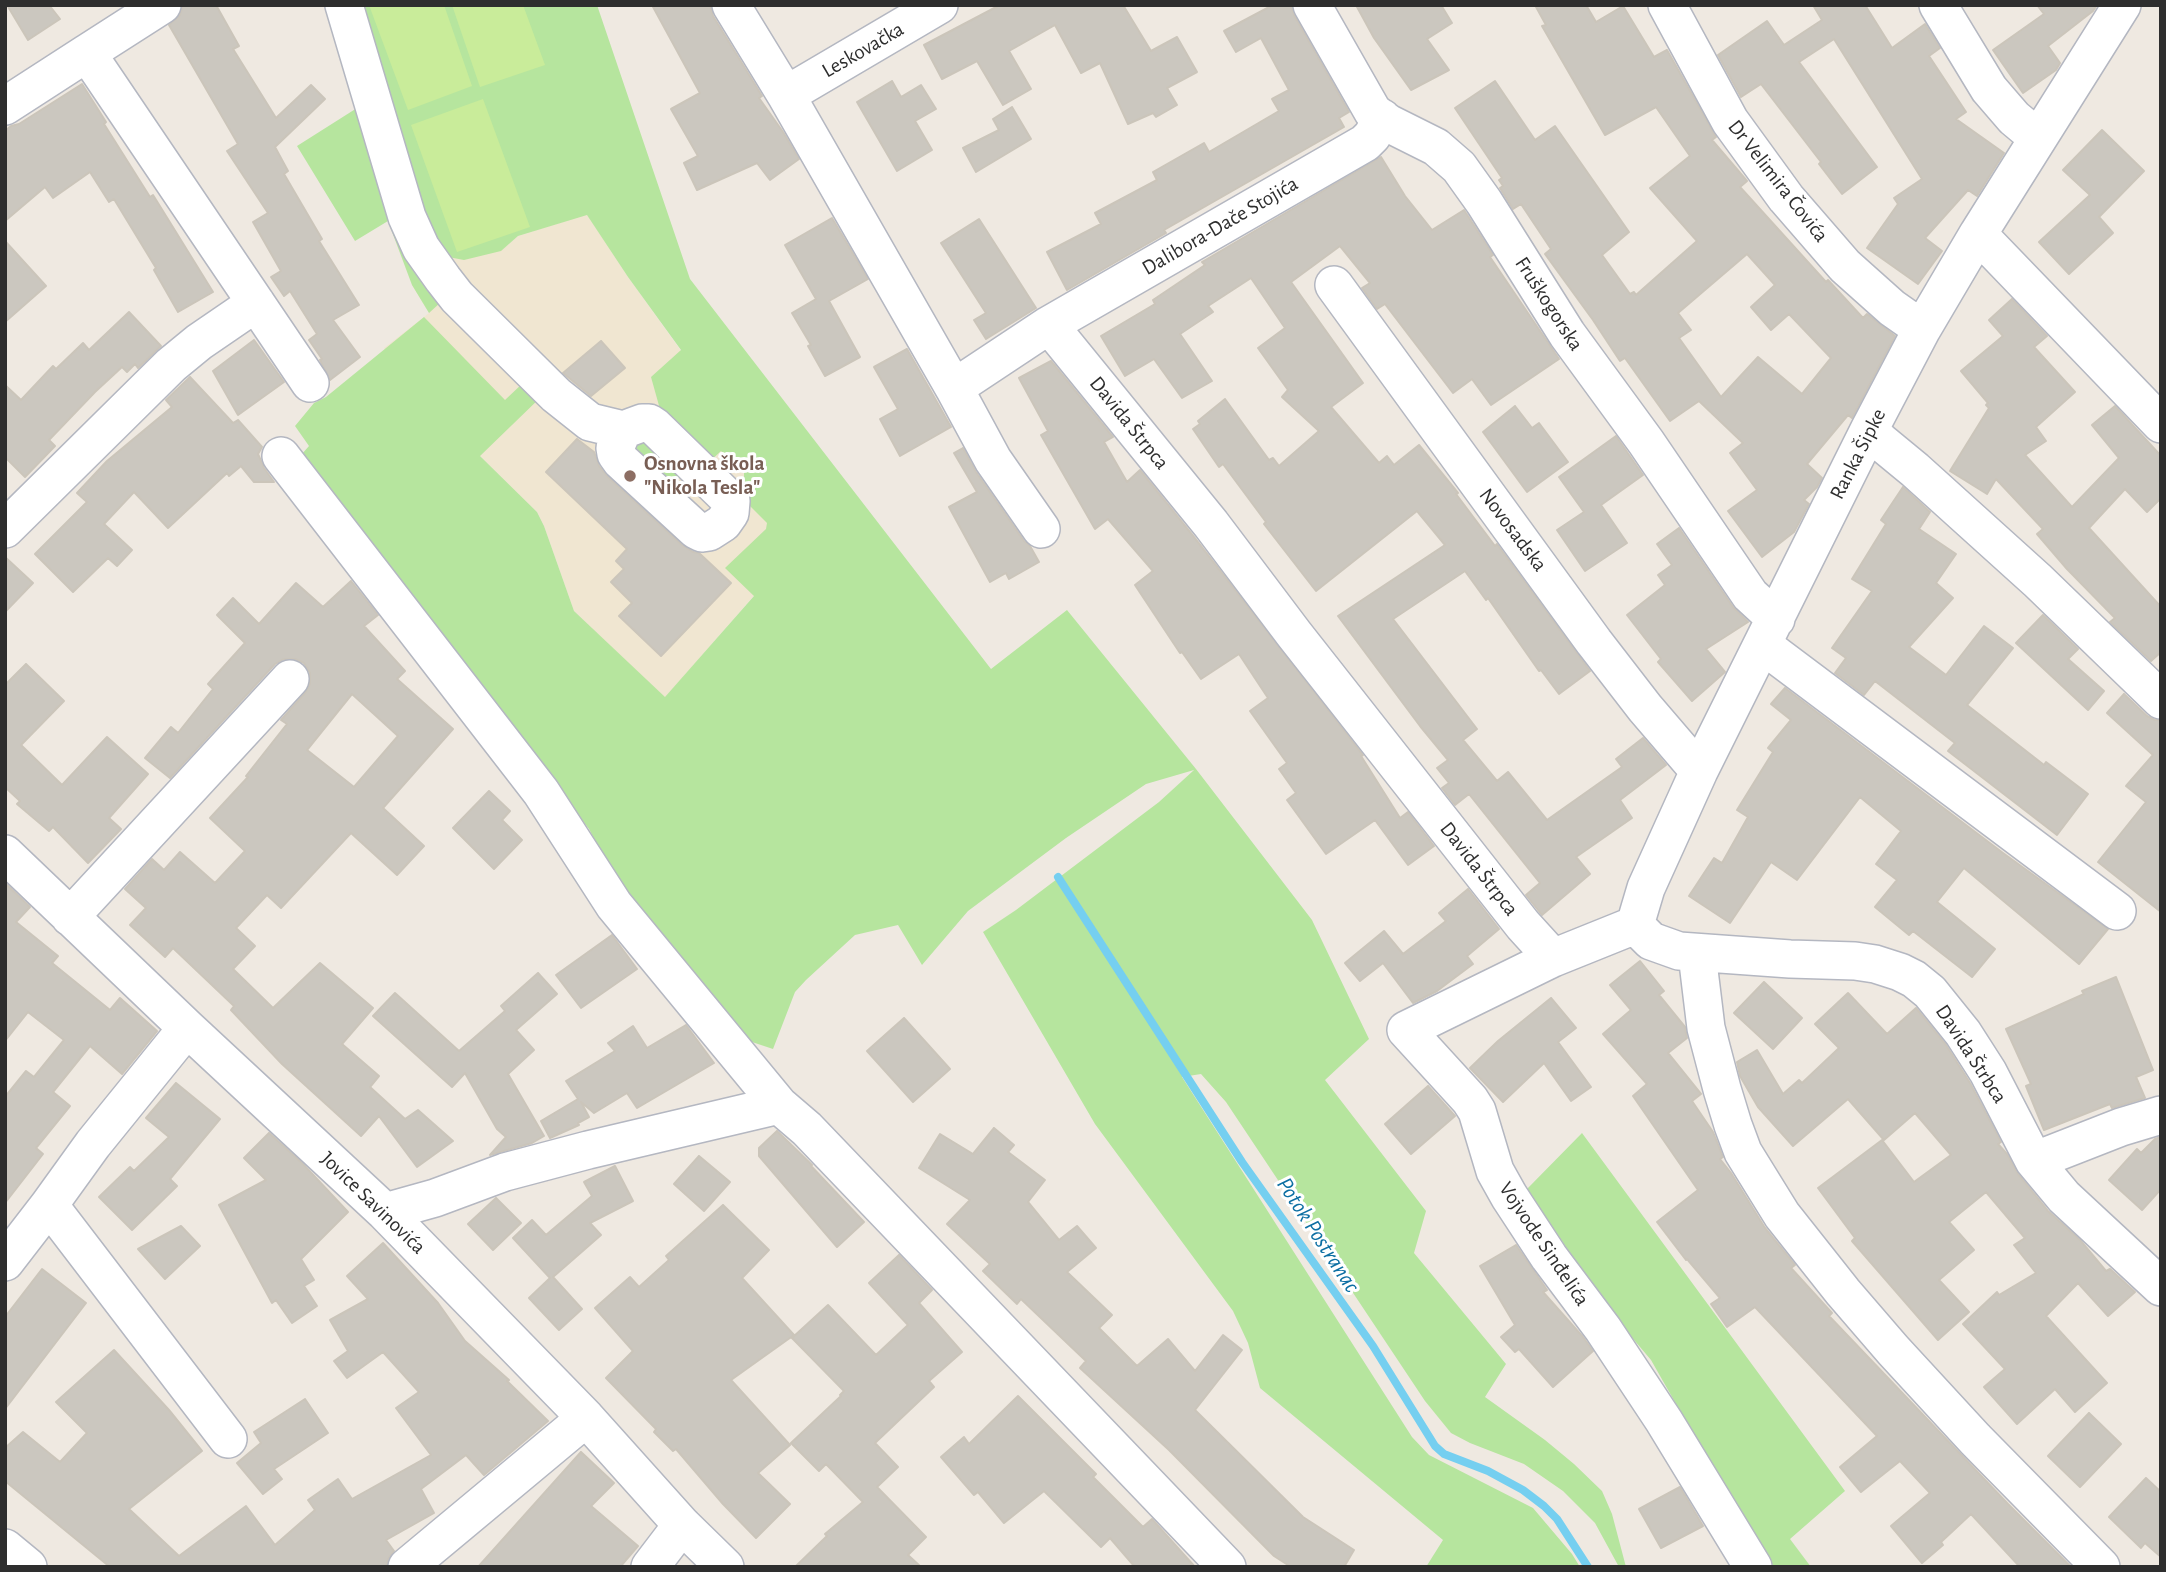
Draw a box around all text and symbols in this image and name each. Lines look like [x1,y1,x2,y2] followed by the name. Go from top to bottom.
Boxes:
[818,17,908,83] street label: Leskovačka
[1722,115,1834,247] street label: Dr Velimira Čovića
[1138,171,1302,281] street label: Dalibora-Dače Stojića
[1509,252,1589,356] street label: Fruškogorska
[1084,371,1174,475] street label: Davida Štrpca
[1824,404,1892,504] street label: Ranka Šipke
[644,451,765,501] place label: Osnovna škola "Nikola Tesla"
[622,468,638,484] marker: Osnovna škola "Nikola Tesla"
[1474,483,1552,577] street label: Novosadska
[1434,817,1524,921] street label: Davida Štrpca
[1930,1000,2012,1108] street label: Davida Štrbca
[315,1146,431,1260] street label: Jovice Savinovića
[1271,1172,1365,1298] water label: Potok Postranac
[1493,1177,1595,1311] street label: Vojvode Sinđelića

